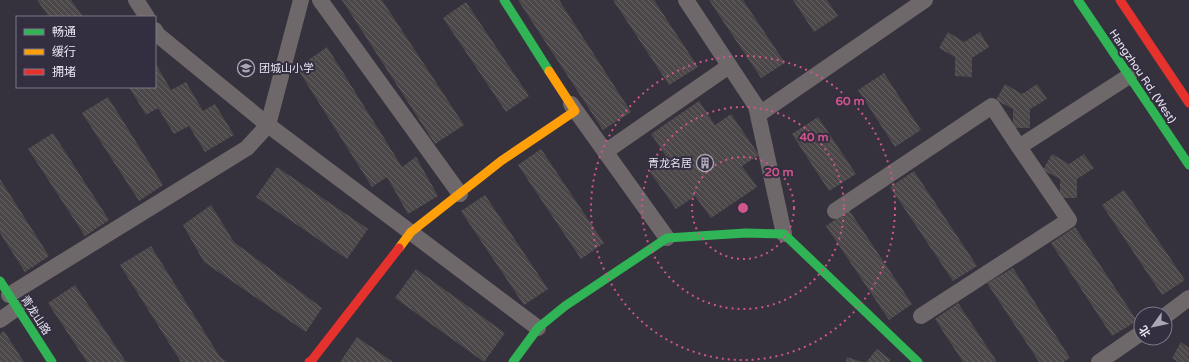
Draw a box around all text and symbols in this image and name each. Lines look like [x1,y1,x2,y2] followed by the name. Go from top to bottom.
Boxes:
[16,16,156,88] legend
[52,25,76,39] text: 畅通
[1106,27,1179,126] street label: Hangzhou Rd. (West)
[52,45,76,59] text: 缓行
[236,58,256,78] school or university icon: 团城山小学
[259,62,314,75] place label: 团城山小学
[52,65,76,79] text: 拥堵
[835,94,865,108] text: 60 m
[799,130,829,144] text: 40 m
[695,153,715,173] building icon: 青龙名居
[648,157,692,170] place label: 青龙名居
[764,165,794,179] text: 20 m
[736,201,750,215] centre of rings
[18,293,53,337] street label: 青龙山路
[1133,306,1173,346] north arrow
[1137,323,1153,339] text: 北

